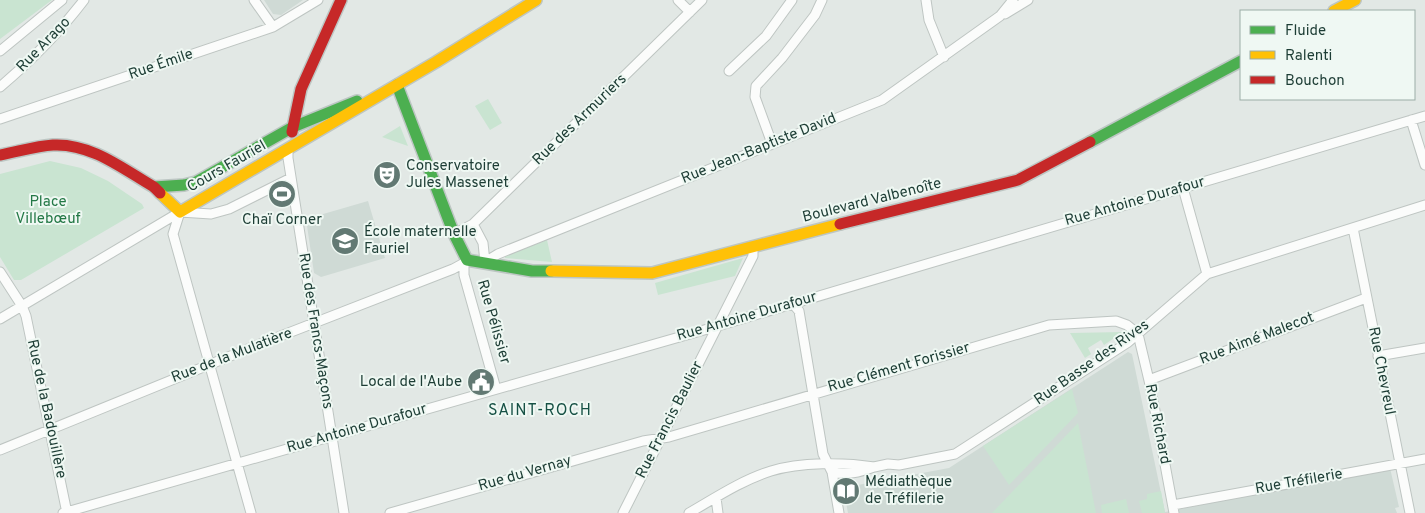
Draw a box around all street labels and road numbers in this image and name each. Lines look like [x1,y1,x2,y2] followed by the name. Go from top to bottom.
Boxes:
[13,13,75,77] street label: Rue Arago
[126,44,196,85] street label: Rue Émile
[529,70,631,170] street label: Rue des Armuriers
[679,109,839,189] street label: Rue Jean-Baptiste David
[184,137,270,197] street label: Cours Fauriel
[1063,173,1207,231] street label: Rue Antoine Durafour
[800,175,944,227] street label: Boulevard Valbenoîte
[293,252,337,410] street label: Rue des Francs-Maçons
[472,278,514,367] street label: Rue Pélissier
[675,288,819,346] street label: Rue Antoine Durafour
[1197,308,1317,370] street label: Rue Aimé Malecot
[1031,316,1153,410] street label: Rue Basse des Rives
[169,324,295,388] street label: Rue de la Mulatière
[1363,325,1399,417] street label: Rue Chevreul
[22,338,70,480] street label: Rue de la Badouillère
[826,339,972,397] street label: Rue Clément Forissier
[632,358,708,482] street label: Rue Francis Baulier
[1140,382,1174,466] street label: Rue Richard
[285,400,429,458] street label: Rue Antoine Durafour
[476,452,574,496] street label: Rue du Vernay
[1254,465,1344,499] street label: Rue Tréfilerie

